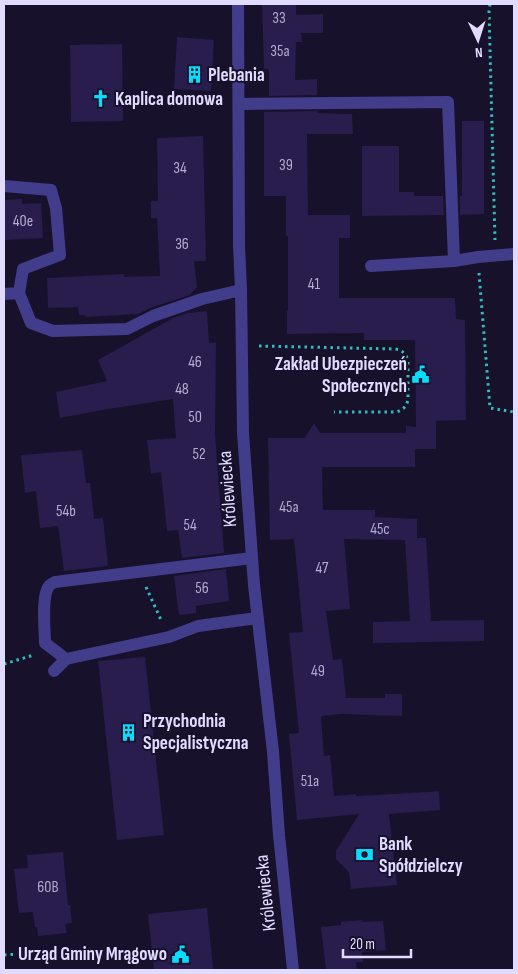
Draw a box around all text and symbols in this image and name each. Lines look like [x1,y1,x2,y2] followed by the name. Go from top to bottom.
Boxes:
[272,9,286,28] house number: 33
[453,15,503,65] north arrow
[270,42,290,61] house number: 35a
[475,44,483,61] text: N
[208,64,265,87] place label: Plebania
[184,65,204,85] building icon: Plebania
[115,88,223,111] place label: Kaplica domowa
[91,89,111,109] church icon: Kaplica domowa
[279,156,293,175] house number: 39
[173,159,187,178] house number: 34
[13,212,33,231] house number: 40e
[175,235,189,254] house number: 36
[308,275,321,294] house number: 41
[188,353,202,372] house number: 46
[275,353,407,398] place label: Zakład Ubezpieczeń Społecznych
[411,365,431,385] public building icon: Zakład Ubezpieczeń Społecznych
[175,380,189,399] house number: 48
[188,408,202,427] house number: 50
[192,445,206,464] house number: 52
[214,450,242,528] street label: Królewiecka
[279,498,299,517] house number: 45a
[56,502,76,521] house number: 54b
[183,516,197,535] house number: 54
[370,520,390,539] house number: 45c
[316,559,329,578] house number: 47
[195,579,209,598] house number: 56
[311,662,325,681] house number: 49
[143,710,248,755] place label: Przychodnia Specjalistyczna
[119,722,139,742] building icon: Przychodnia Specjalistyczna
[301,772,319,791] house number: 51a
[379,833,463,878] place label: Bank Spółdzielczy
[355,845,375,865] bank icon: Bank Spółdzielczy
[251,854,281,932] street label: Królewiecka
[37,878,59,897] house number: 60B
[343,926,410,958] scale bar
[350,935,375,954] text: 20 m
[18,943,167,966] place label: Urząd Gminy Mrągowo
[171,944,191,964] public building icon: Urząd Gminy Mrągowo

